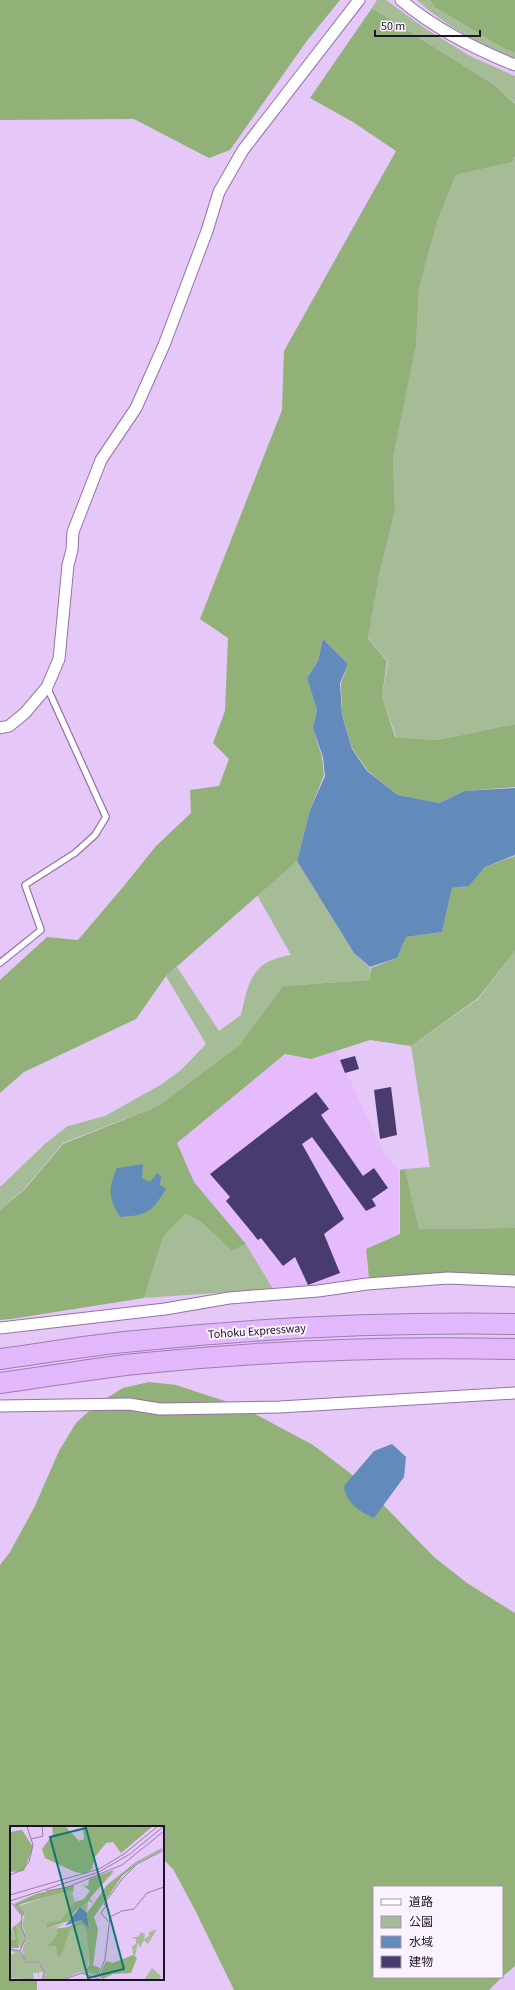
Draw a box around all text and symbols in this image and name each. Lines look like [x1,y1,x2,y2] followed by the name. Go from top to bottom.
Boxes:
[375,12,480,38] scale bar
[381,18,405,35] text: 50 m
[208,1320,307,1343] street label: Tohoku Expressway
[10,1826,164,1980] inset map
[373,1886,503,1978] legend
[409,1894,433,1911] text: 道路
[409,1914,433,1931] text: 公園
[409,1934,433,1951] text: 水域
[409,1954,433,1971] text: 建物

